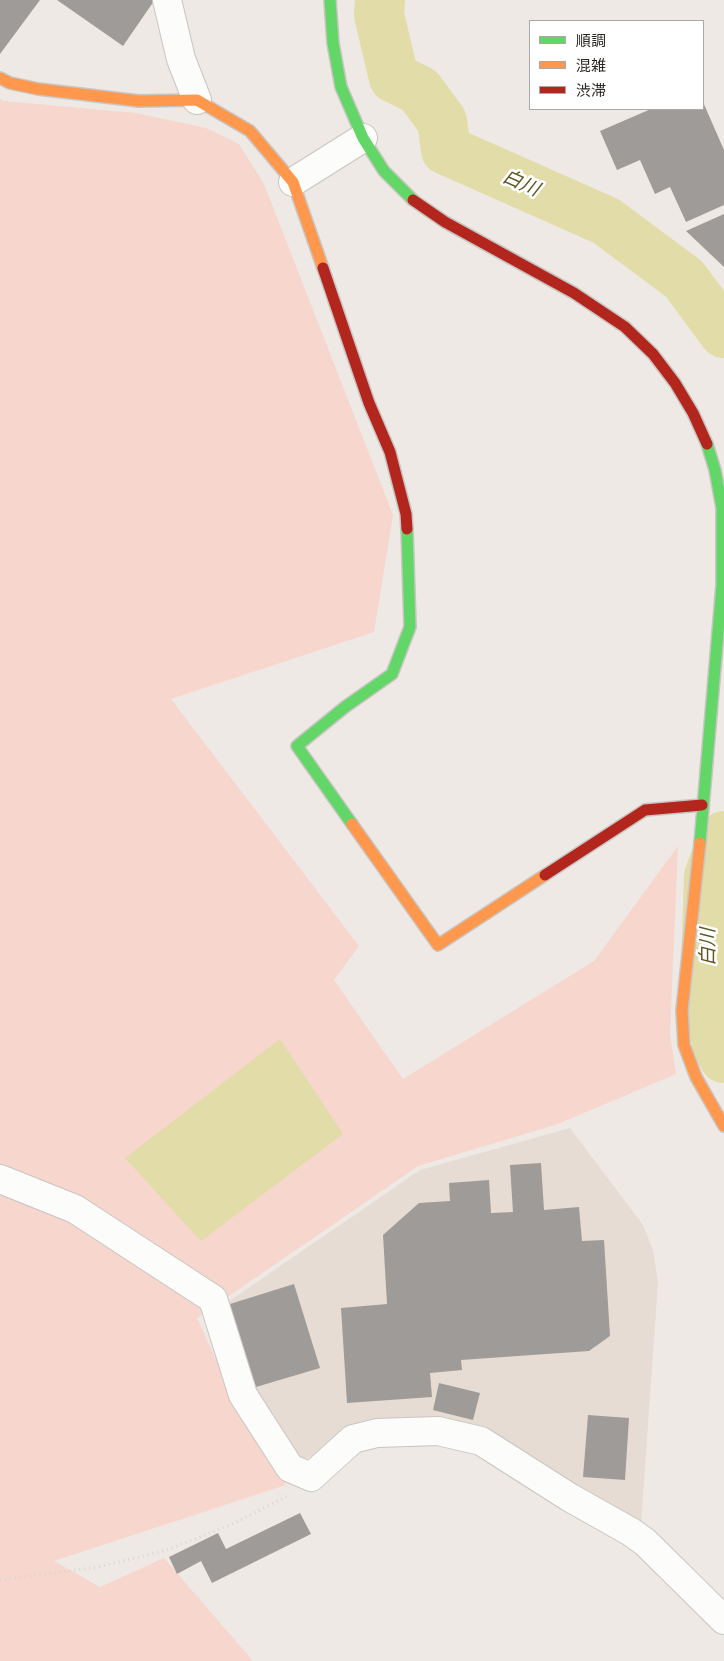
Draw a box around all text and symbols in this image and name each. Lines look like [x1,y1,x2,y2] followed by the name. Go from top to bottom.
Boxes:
[529,20,704,110] legend
[576,31,606,49] text: 順調
[576,56,606,74] text: 混雑
[576,81,606,99] text: 渋滞
[499,165,543,201] water label: 白川
[697,928,719,966] water label: 白川

